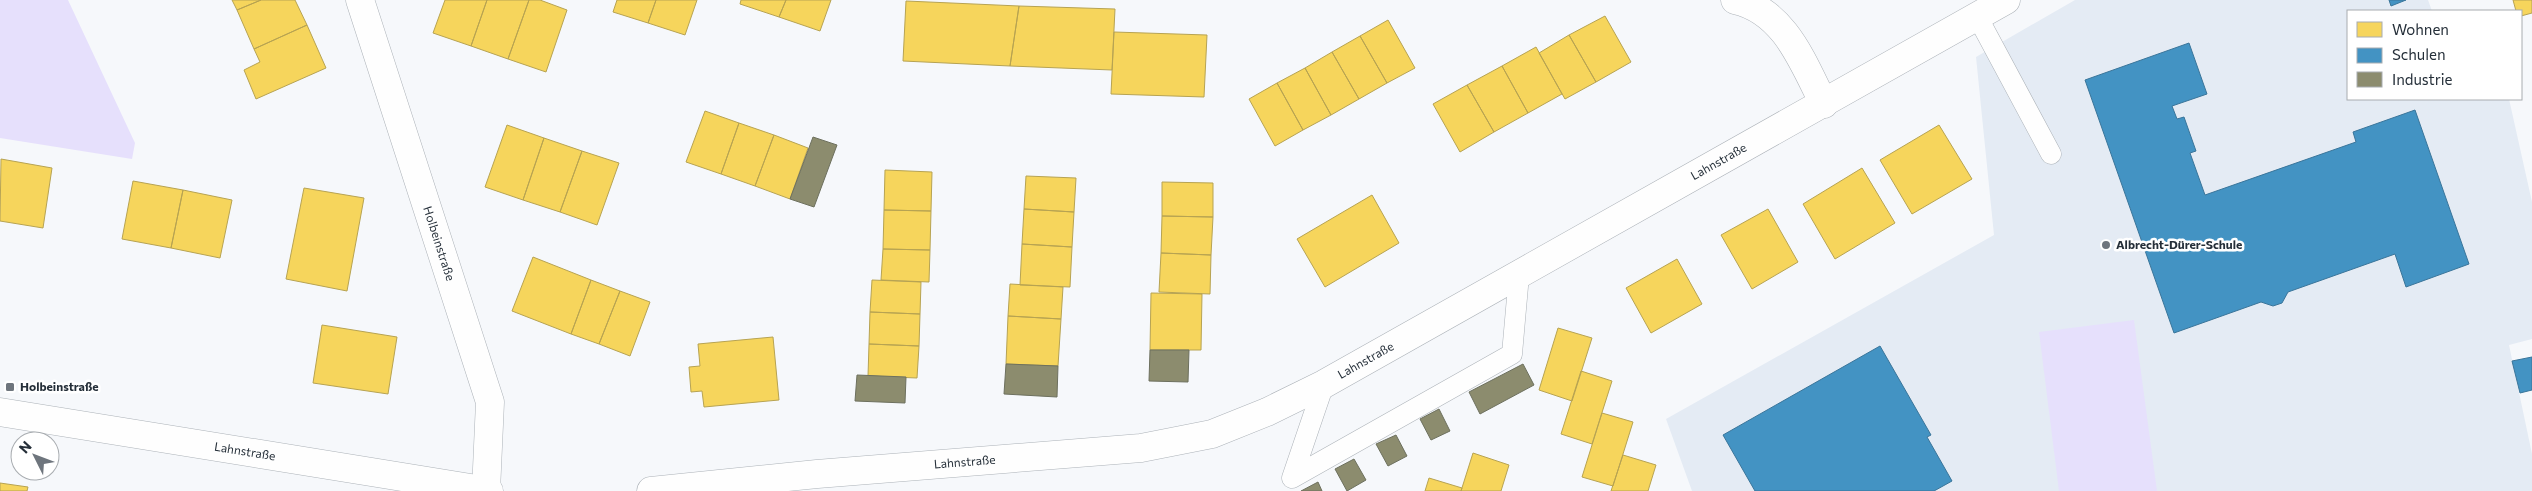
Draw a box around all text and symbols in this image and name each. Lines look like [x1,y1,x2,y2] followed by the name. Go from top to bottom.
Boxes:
[2347,10,2522,100] legend
[2392,20,2449,38] text: Wohnen
[2392,45,2446,63] text: Schulen
[2392,70,2453,88] text: Industrie
[1688,140,1749,182] street label: Lahnstraße
[421,204,458,282] street label: Holbeinstraße
[2116,237,2242,251] place label: Albrecht-Dürer-Schule
[2100,239,2112,251] marker: Albrecht-Dürer-Schule
[1335,338,1396,381] street label: Lahnstraße
[20,379,99,393] place label: Holbeinstraße
[4,381,16,393] marker: Holbeinstraße
[10,431,60,481] north arrow
[15,437,35,457] text: N
[213,439,277,462] street label: Lahnstraße
[933,452,996,471] street label: Lahnstraße

